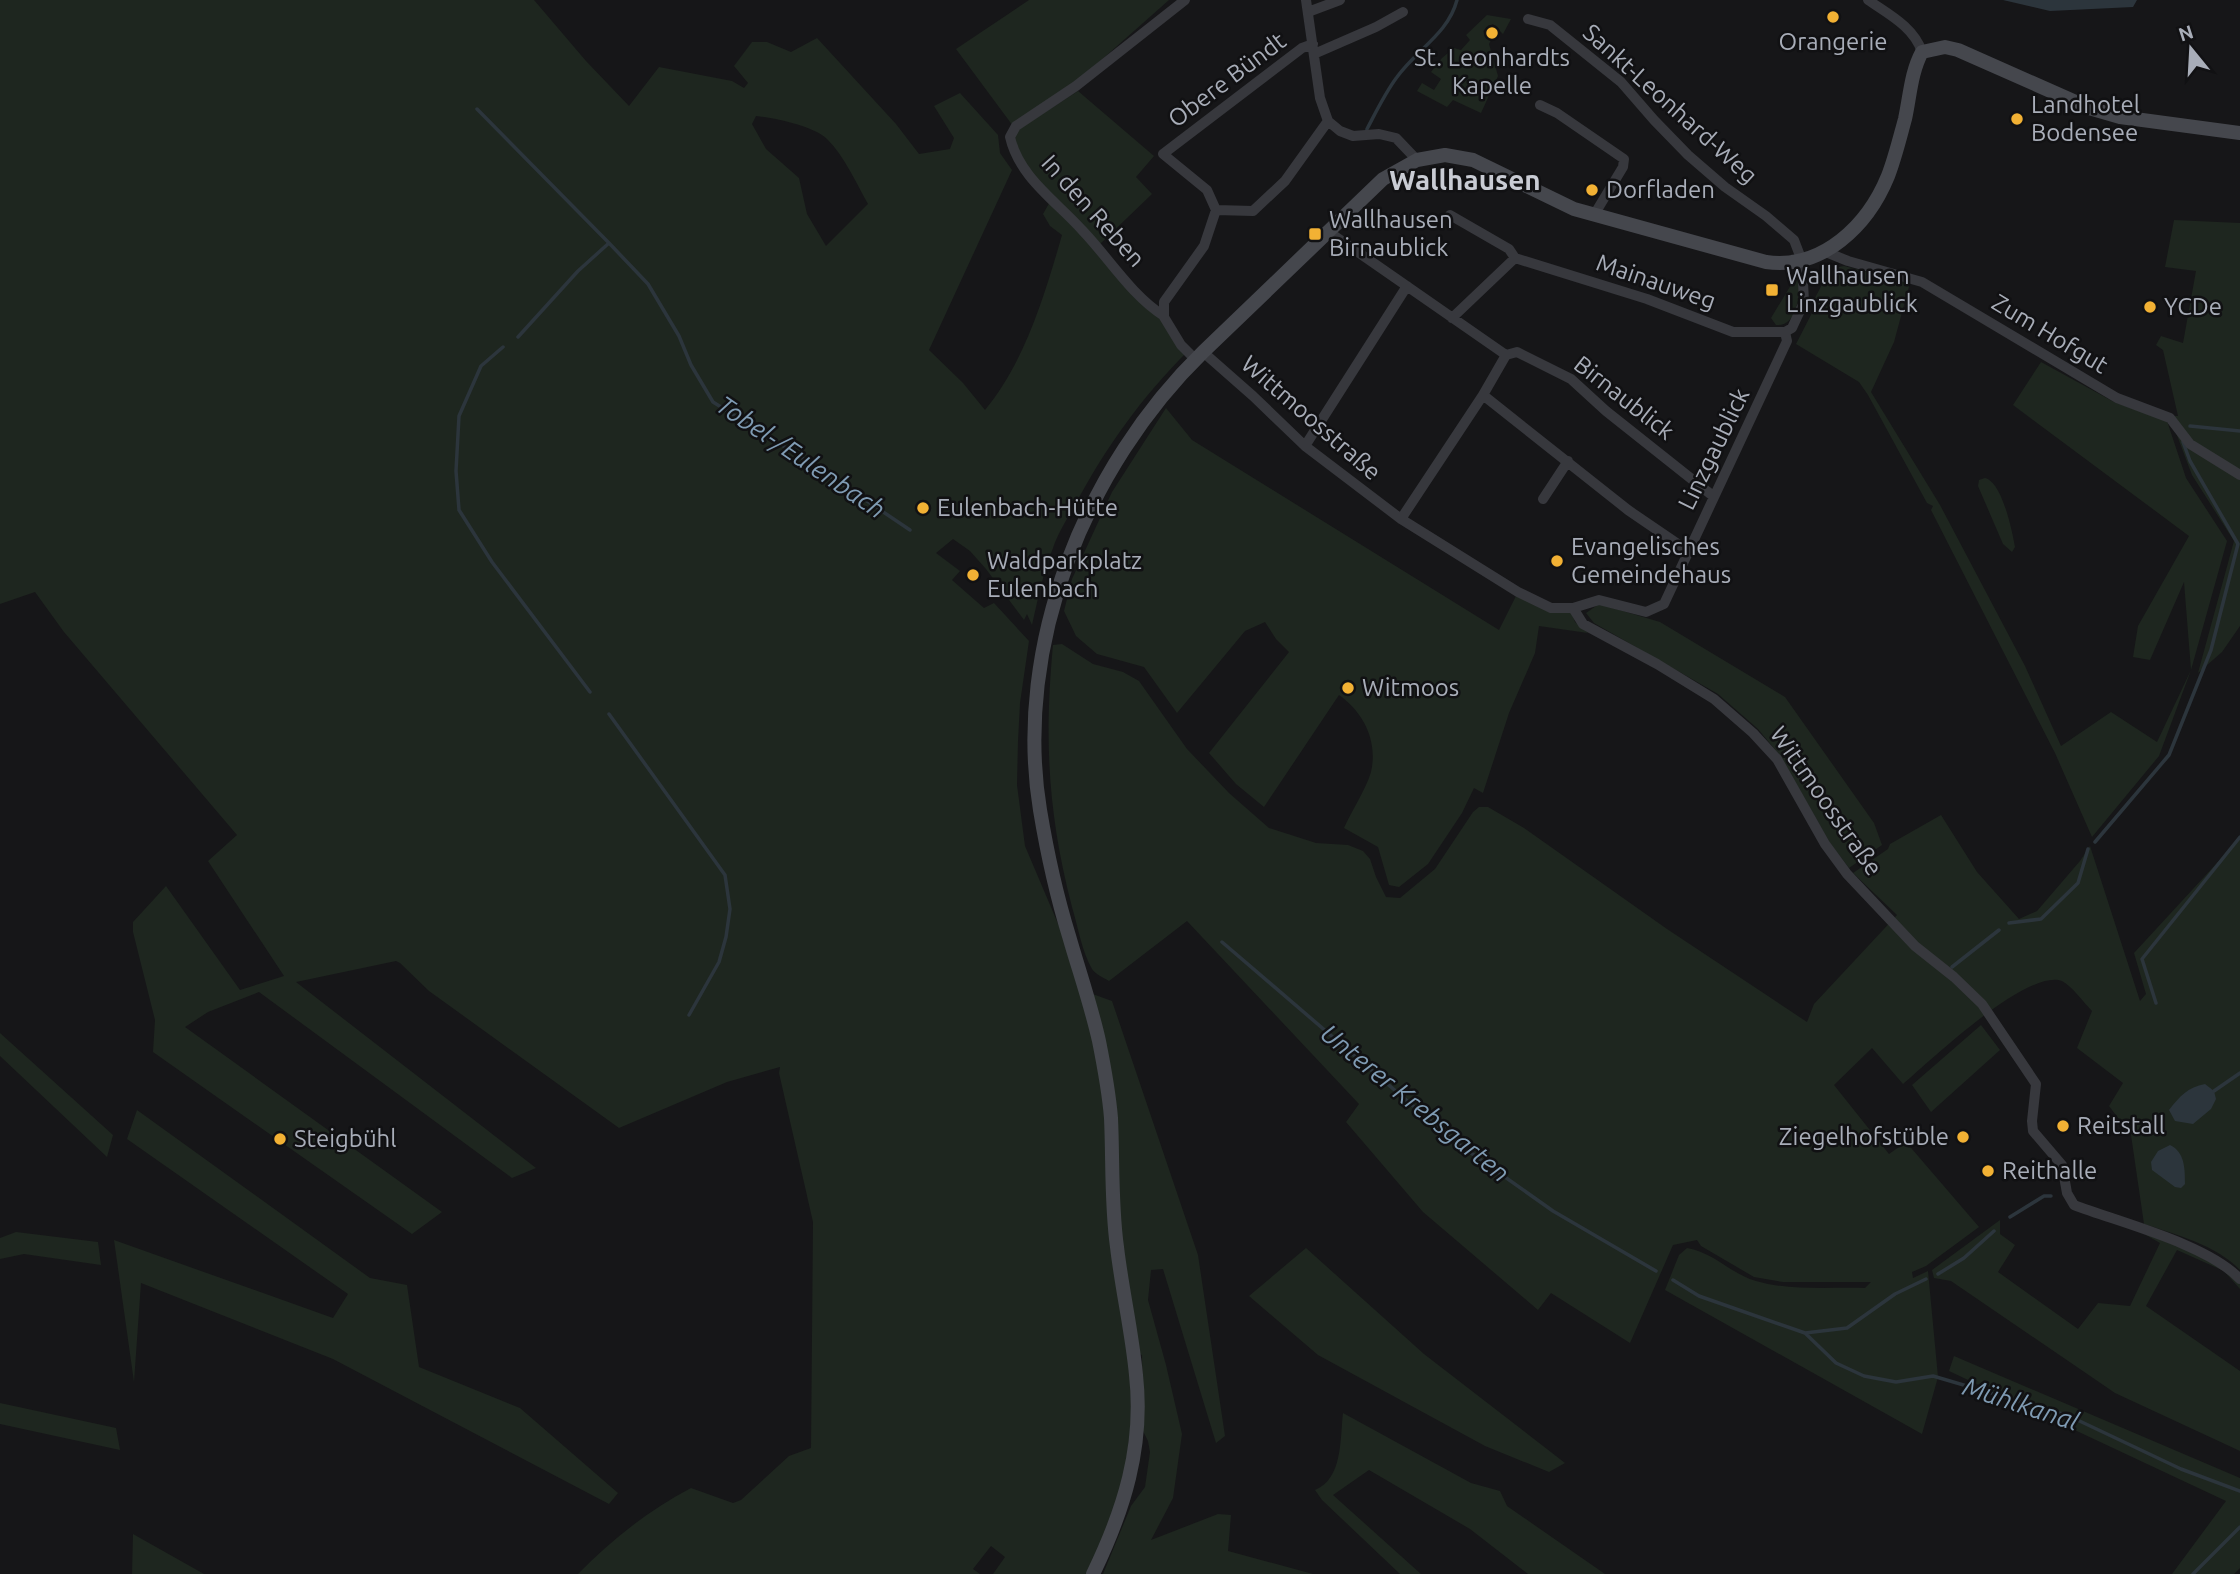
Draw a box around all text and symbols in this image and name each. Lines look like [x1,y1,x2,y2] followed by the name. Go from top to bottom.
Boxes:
[1825,9,1841,25] marker: Orangerie
[2156,14,2226,84] north arrow
[1578,18,1763,189] street label: Sankt-Leonhard-Weg
[2176,20,2196,45] text: N
[1484,25,1500,41] marker: St. Leonhardts Kapelle
[1163,26,1291,132] street label: Obere Bündt
[1779,28,1887,55] place label: Orangerie
[1414,44,1570,99] place label: St. Leonhardts Kapelle
[2031,91,2140,146] place label: Landhotel Bodensee
[2009,111,2025,127] marker: Landhotel Bodensee
[1036,149,1151,272] street label: In den Reben
[1389,164,1541,195] district label: Wallhausen
[1606,176,1715,203] place label: Dorfladen
[1584,182,1600,198] marker: Dorfladen
[1329,206,1453,261] place label: Wallhausen Birnaublick
[1307,226,1323,242] marker: Wallhausen Birnaublick
[1593,249,1719,315] street label: Mainauweg
[1786,262,1918,317] place label: Wallhausen Linzgaublick
[1764,282,1780,298] marker: Wallhausen Linzgaublick
[1988,288,2113,379] street label: Zum Hofgut
[2164,293,2222,320] place label: YCDe
[2142,299,2158,315] marker: YCDe
[1236,350,1386,485] street label: Wittmoosstraße
[1569,350,1680,445] street label: Birnaublick
[1673,384,1755,514] street label: Linzgaublick
[712,389,891,524] water label: Tobel-/Eulenbach
[937,494,1118,521] place label: Eulenbach-Hütte
[915,500,931,516] marker: Eulenbach-Hütte
[1571,533,1731,588] place label: Evangelisches Gemeindehaus
[987,547,1142,602] place label: Waldparkplatz Eulenbach
[1549,553,1565,569] marker: Evangelisches Gemeindehaus
[965,567,981,583] marker: Waldparkplatz Eulenbach
[1362,674,1459,701] place label: Witmoos
[1340,680,1356,696] marker: Witmoos
[1765,721,1888,880] street label: Wittmoosstraße
[1315,1018,1515,1187] water label: Unterer Krebsgarten
[2077,1112,2165,1139] place label: Reitstall
[2055,1118,2071,1134] marker: Reitstall
[1779,1123,1949,1150] place label: Ziegelhofstüble
[294,1125,397,1152] place label: Steigbühl
[1955,1129,1971,1145] marker: Ziegelhofstüble
[272,1131,288,1147] marker: Steigbühl
[2002,1157,2097,1184] place label: Reithalle
[1980,1163,1996,1179] marker: Reithalle
[1959,1371,2083,1436] water label: Mühlkanal

